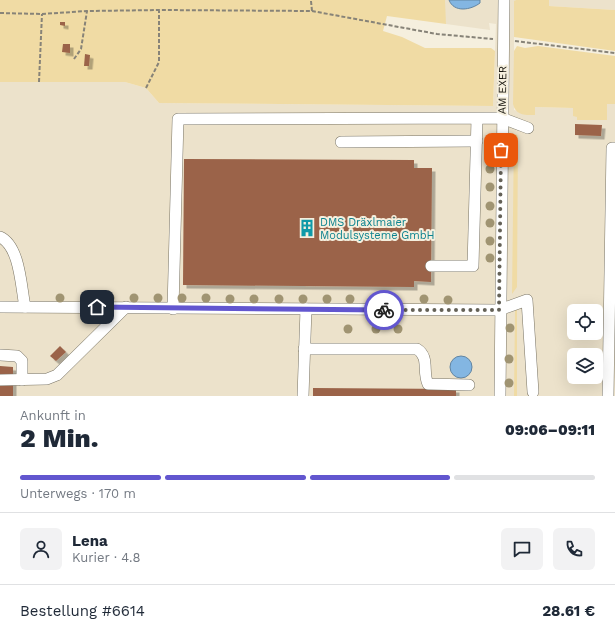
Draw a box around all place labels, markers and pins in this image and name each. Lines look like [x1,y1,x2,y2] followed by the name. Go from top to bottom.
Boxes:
[484,133,518,167] pin
[320,216,435,242] place label: DMS Dräxlmaier Modulsysteme GmbH
[297,218,317,238] building icon: DMS Dräxlmaier Modulsysteme GmbH
[80,290,114,324] pin

